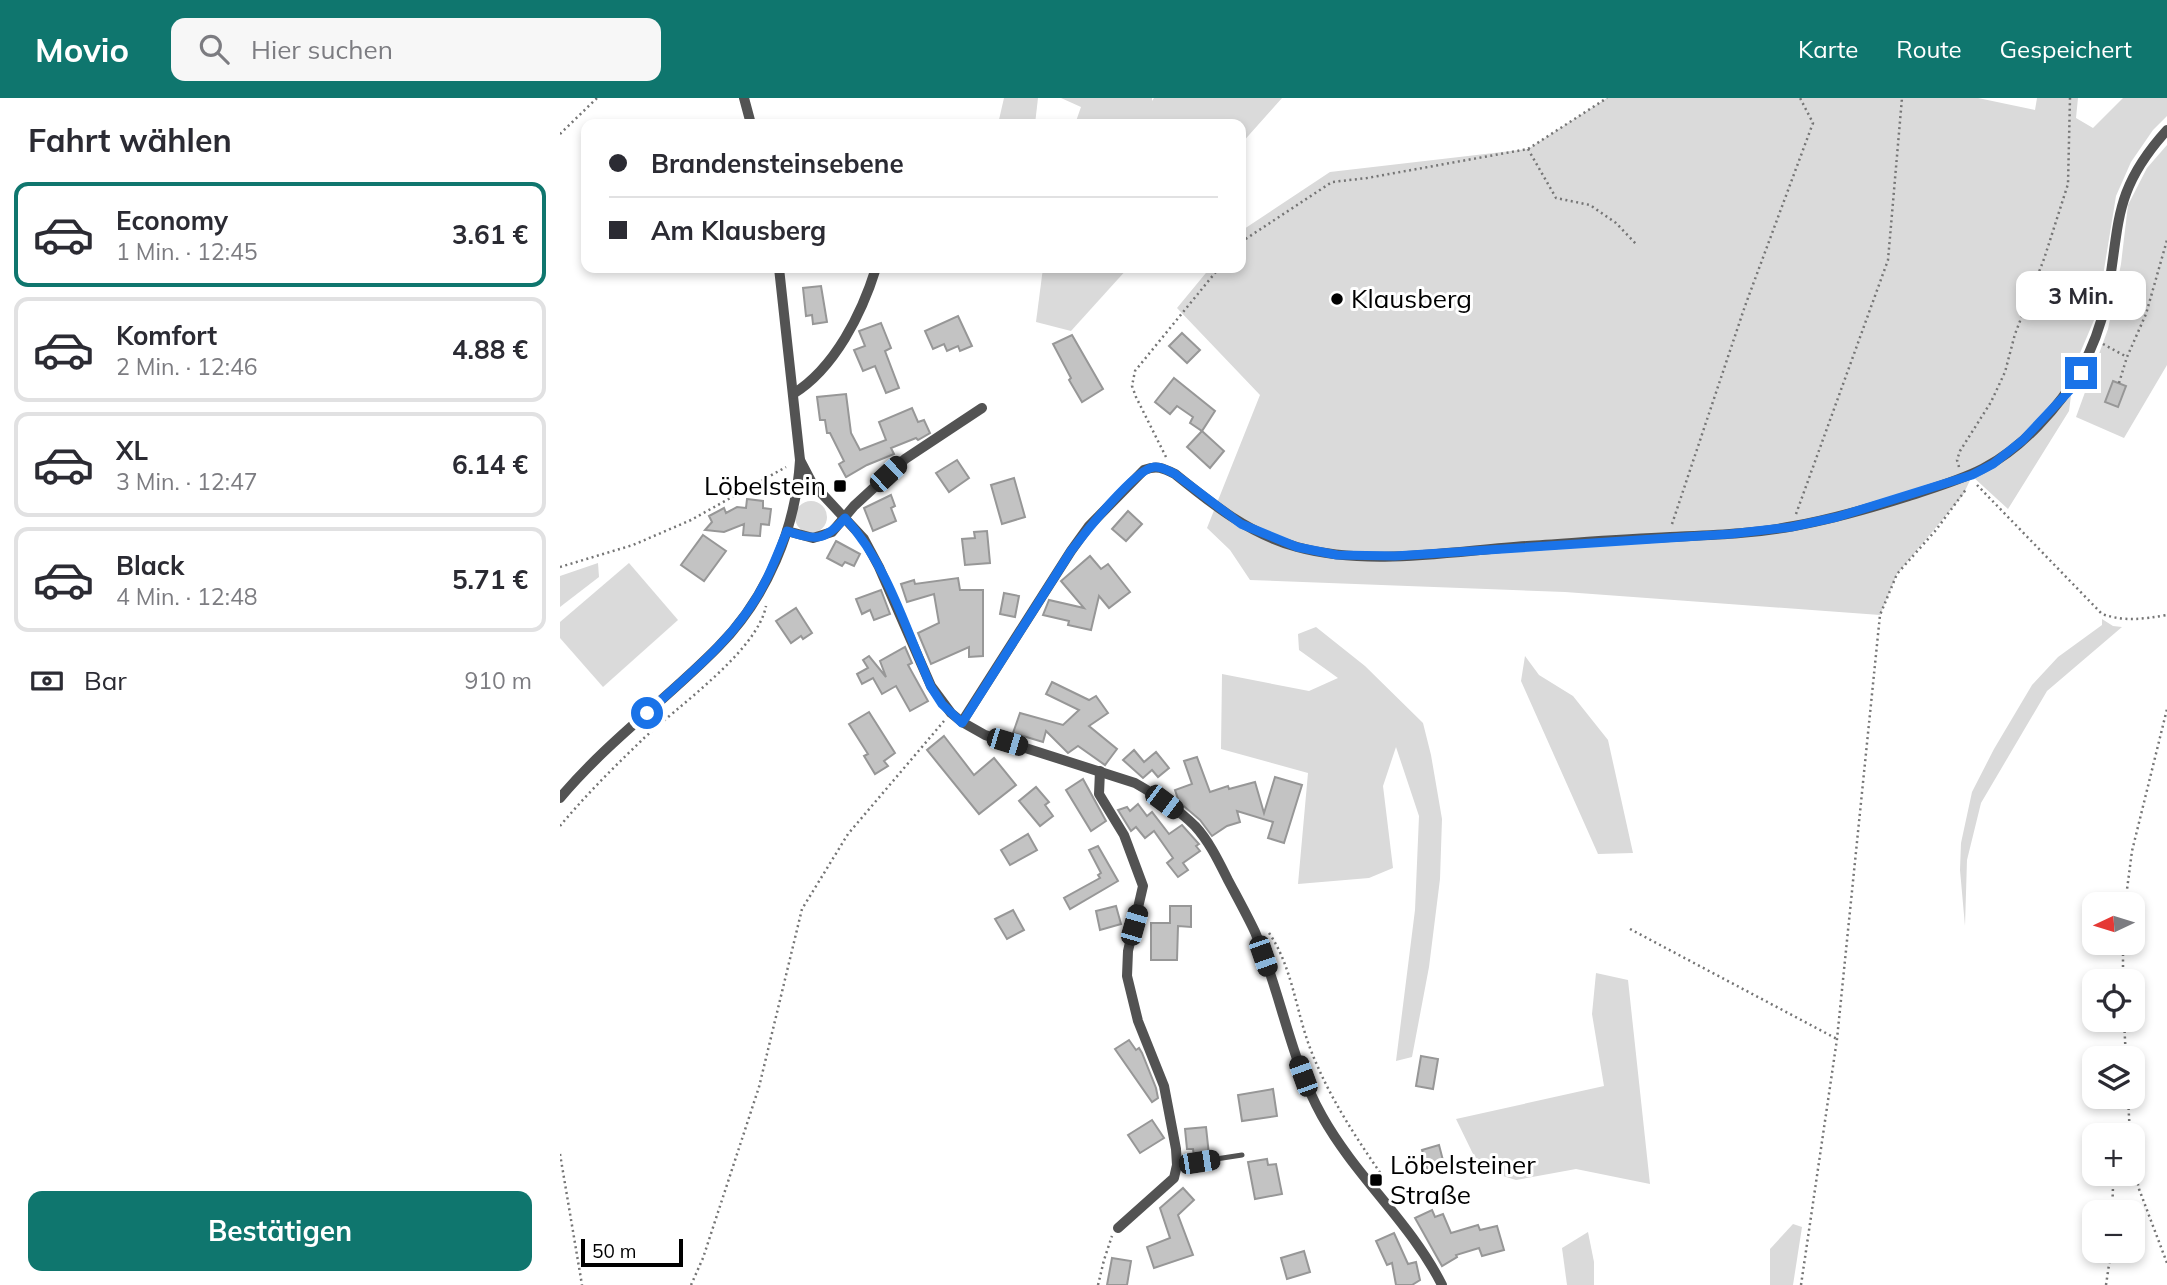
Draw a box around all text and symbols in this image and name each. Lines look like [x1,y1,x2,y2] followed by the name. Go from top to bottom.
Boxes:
[171,18,661,81] search box
[35,29,129,70] text: Movio
[195,30,233,68] icon: search
[251,33,393,66] text: Hier suchen
[1798,34,1858,64] text: Karte
[1896,34,1962,64] text: Route
[2000,34,2132,64] text: Gespeichert
[28,120,232,160] text: Fahrt wählen
[651,147,904,180] text: Brandensteinsebene
[32,203,95,266] icon: car
[116,204,228,237] text: Economy
[651,214,826,247] text: Am Klausberg
[452,218,528,251] text: 3.61 €
[116,237,258,266] text: 1 Min. · 12:45
[2016,272,2146,320] callout: 3 Min.
[2048,281,2114,310] text: 3 Min.
[1351,282,1472,315] place label: Klausberg
[1329,291,1345,307] marker: Klausberg
[32,318,95,381] icon: car
[116,319,217,352] text: Komfort
[452,333,528,366] text: 4.88 €
[116,352,258,381] text: 2 Min. · 12:46
[2065,357,2097,389] route end
[32,433,95,496] icon: car
[116,434,148,467] text: XL
[452,448,528,481] text: 6.14 €
[866,452,911,496] car
[116,467,258,496] text: 3 Min. · 12:47
[704,469,826,502] place label: Löbelstein
[832,478,848,494] marker: Löbelstein
[32,548,95,611] icon: car
[116,549,184,582] text: Black
[452,563,528,596] text: 5.71 €
[116,582,258,611] text: 4 Min. · 12:48
[28,662,66,700] icon: cash
[84,664,127,697] text: Bar
[464,666,532,695] text: 910 m
[631,697,663,729] route start
[984,726,1031,758] car
[1141,781,1188,823] car
[2082,892,2146,956] north arrow
[2082,892,2145,1263] map controls
[1119,902,1150,948] car
[1247,933,1280,979] car
[2082,969,2145,1032] button: locate
[2082,1046,2145,1109] button: layers
[1286,1053,1321,1099] car
[2082,1123,2145,1186] button: +
[1177,1148,1222,1176] car
[1390,1148,1536,1211] place label: Löbelsteiner Straße
[1368,1172,1384,1188] marker: Löbelsteiner Straße
[28,1191,532,1271] button: Bestätigen
[2082,1200,2145,1263] button: −
[581,1236,682,1268] scale bar
[592,1239,636,1263] text: 50 m

